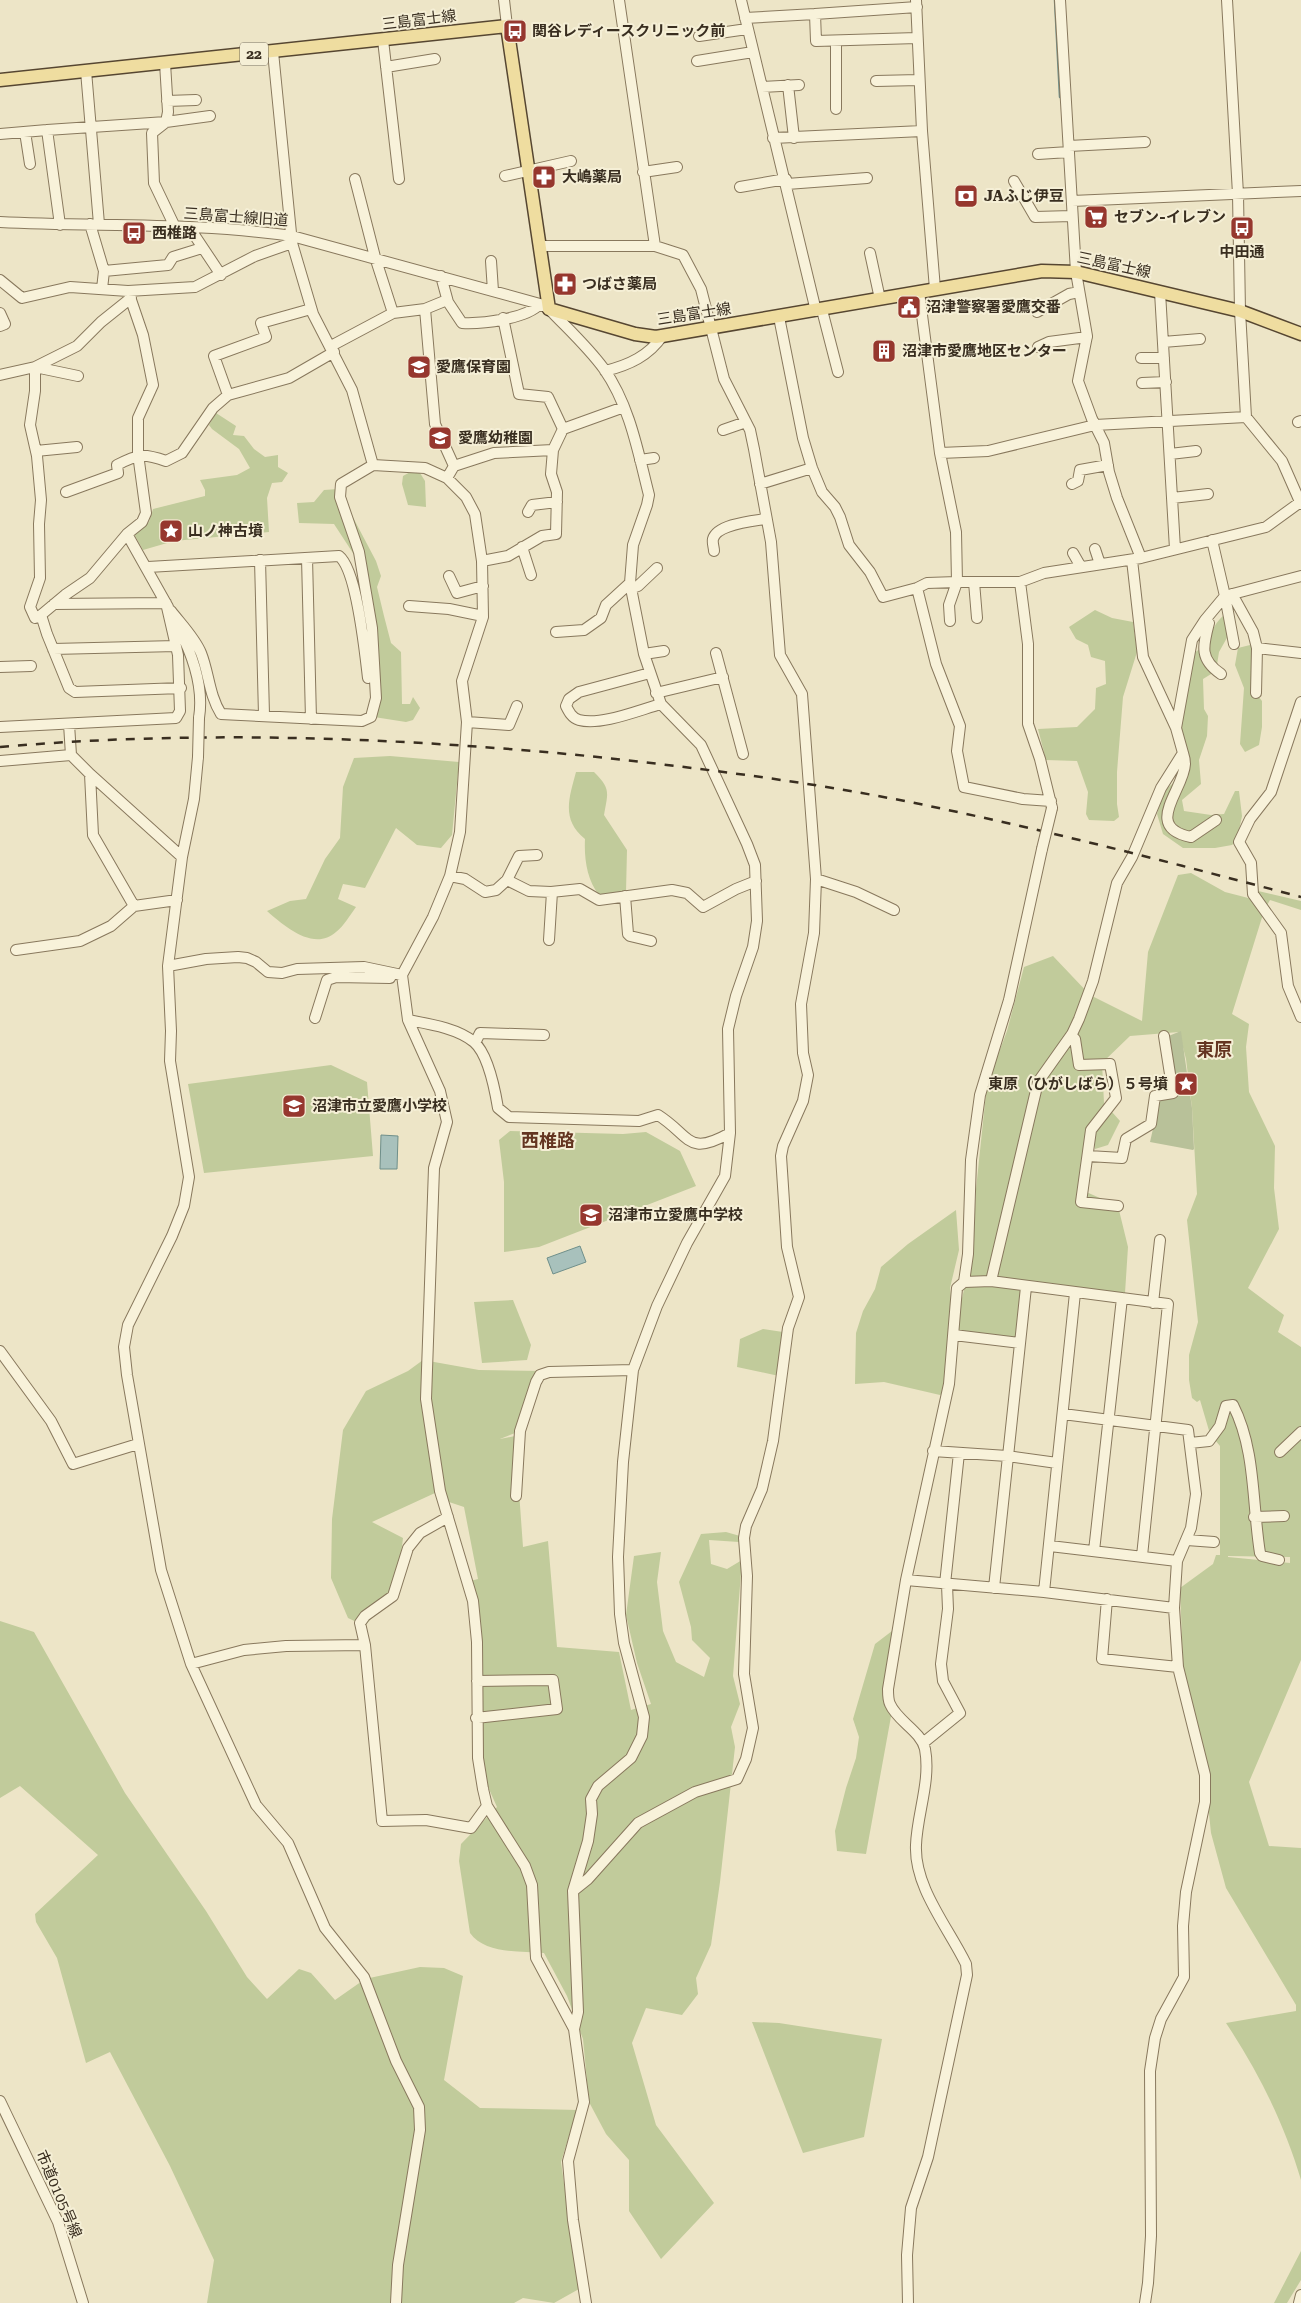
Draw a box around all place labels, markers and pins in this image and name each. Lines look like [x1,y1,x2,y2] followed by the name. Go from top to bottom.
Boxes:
[502,18,528,44] bus stop icon: 関谷レディースクリニック前
[532,22,725,40] place label: 関谷レディースクリニック前
[531,164,557,190] pharmacy icon: 大嶋薬局
[562,168,622,186] place label: 大嶋薬局
[953,183,979,209] bank icon: JAふじ伊豆
[984,187,1064,205] place label: JAふじ伊豆
[1083,204,1109,230] supermarket icon: セブン-イレブン
[1114,208,1226,226] place label: セブン-イレブン
[1229,215,1255,241] bus stop icon: 中田通
[121,220,147,246] bus stop icon: 西椎路
[152,224,197,242] place label: 西椎路
[1219,243,1265,261] place label: 中田通
[552,271,578,297] pharmacy icon: つばさ薬局
[582,275,657,293] place label: つばさ薬局
[896,294,922,320] public building icon: 沼津警察署愛鷹交番
[926,298,1061,316] place label: 沼津警察署愛鷹交番
[871,338,897,364] building icon: 沼津市愛鷹地区センター
[902,342,1067,360] place label: 沼津市愛鷹地区センター
[406,354,432,380] school or university icon: 愛鷹保育園
[436,358,511,376] place label: 愛鷹保育園
[427,425,453,451] school or university icon: 愛鷹幼稚園
[458,429,533,447] place label: 愛鷹幼稚園
[158,518,184,544] place icon: 山ノ神古墳
[188,522,263,540] place label: 山ノ神古墳
[1173,1071,1199,1097] place icon: 東原（ひがしばら）５号墳
[988,1075,1168,1093] place label: 東原（ひがしばら）５号墳
[281,1093,307,1119] school or university icon: 沼津市立愛鷹小学校
[312,1097,447,1115] place label: 沼津市立愛鷹小学校
[578,1202,604,1228] school or university icon: 沼津市立愛鷹中学校
[608,1206,743,1224] place label: 沼津市立愛鷹中学校

